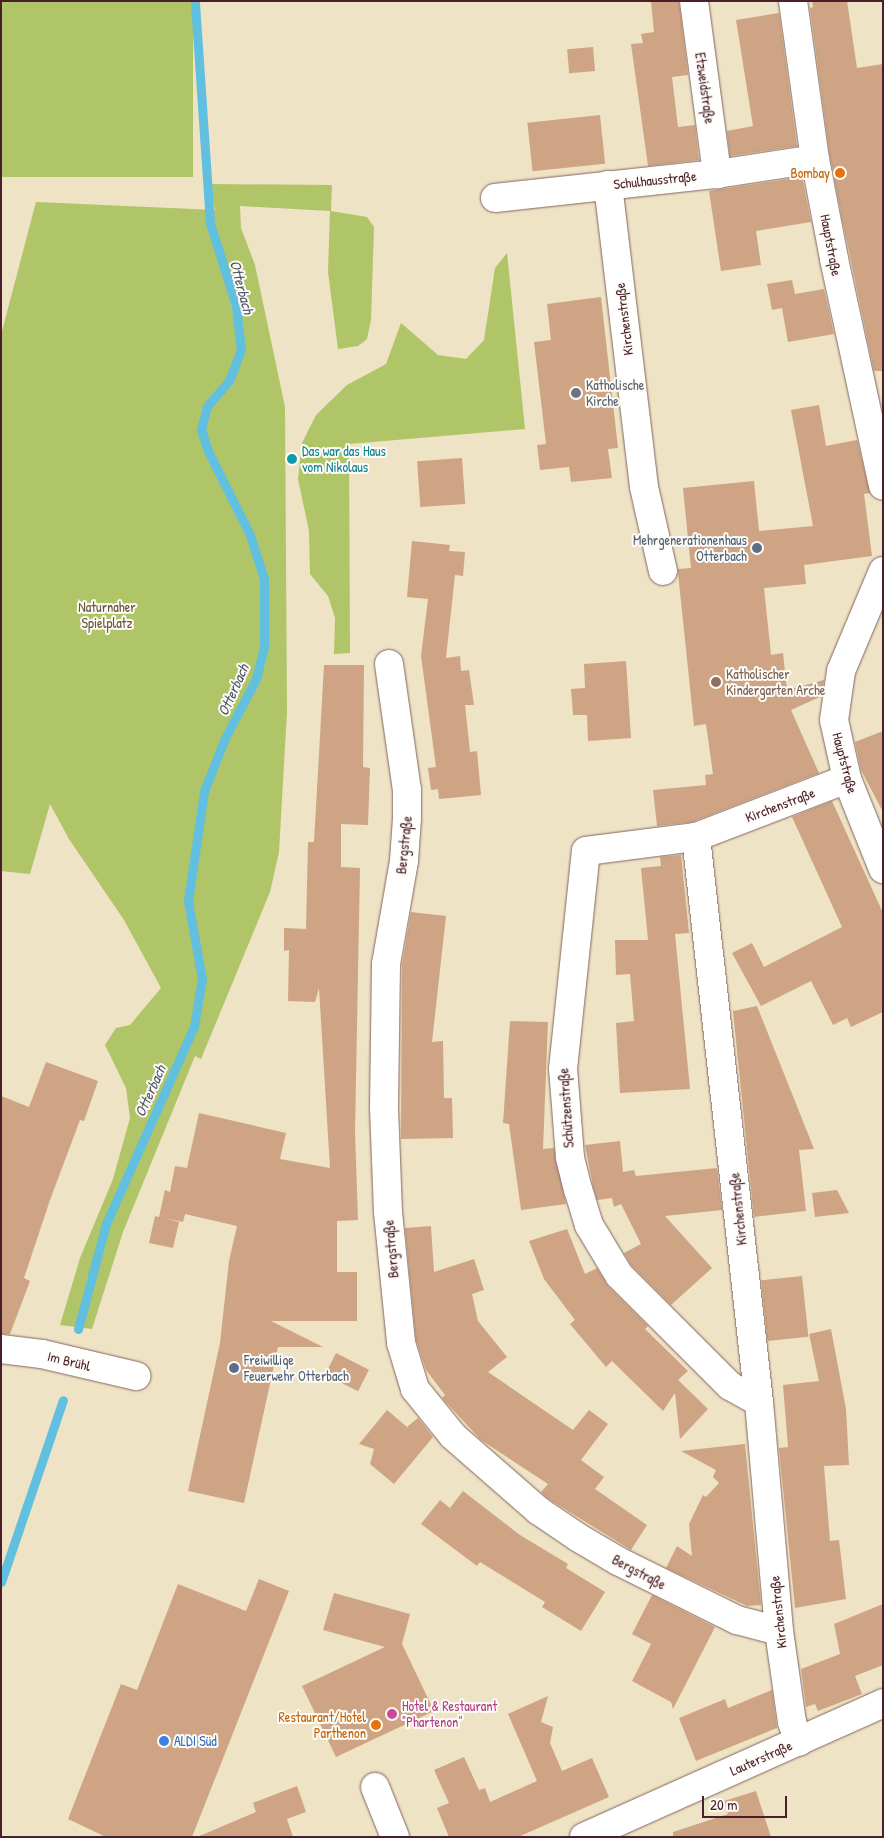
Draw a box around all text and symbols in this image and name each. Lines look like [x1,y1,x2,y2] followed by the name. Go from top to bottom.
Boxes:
[692,51,718,125] street label: Etzweidstraße
[791,165,830,181] place label: Bombay
[613,167,697,193] street label: Schulhausstraße
[834,167,846,179] marker: Bombay
[817,213,845,277] street label: Hauptstraße
[226,258,258,316] water label: Otterbach
[611,282,637,356] street label: Kirchenstraße
[586,377,644,410] place label: Katholische Kirche
[570,387,582,399] marker: Katholische Kirche
[302,443,386,476] place label: Das war das Haus vom Nikolaus
[286,453,298,465] marker: Das war das Haus vom Nikolaus
[633,532,747,564] place label: Mehrgenerationenhaus Otterbach
[751,542,763,554] marker: Mehrgenerationenhaus Otterbach
[78,599,136,632] park label: Naturnaher Spielplatz
[214,661,252,719] water label: Otterbach
[726,666,825,699] place label: Katholischer Kindergarten Arche
[710,676,722,688] marker: Katholischer Kindergarten Arche
[829,731,861,795] street label: Hauptstraße
[743,784,817,826] street label: Kirchenstraße
[393,815,415,875] street label: Bergstraße
[131,1062,169,1120] water label: Otterbach
[555,1067,577,1149] street label: Schützenstraße
[726,1172,750,1246] street label: Kirchenstraße
[380,1219,402,1279] street label: Bergstraße
[46,1348,92,1374] street label: Im Brühl
[244,1352,349,1384] place label: Freiwillige Feuerwehr Otterbach
[228,1362,240,1374] marker: Freiwillige Feuerwehr Otterbach
[609,1551,669,1593] street label: Bergstraße
[766,1575,790,1649] street label: Kirchenstraße
[402,1698,497,1730] place label: Hotel & Restaurant "Phartenon"
[386,1708,398,1720] marker: Hotel & Restaurant "Phartenon"
[279,1709,366,1741] place label: Restaurant/Hotel Parthenon
[370,1719,382,1731] marker: Restaurant/Hotel Parthenon
[174,1733,217,1749] place label: ALDI Süd
[158,1735,170,1747] marker: ALDI Süd
[727,1737,795,1779] street label: Lauterstraße
[704,1786,789,1818] scale bar
[710,1794,737,1815] text: 20 m

